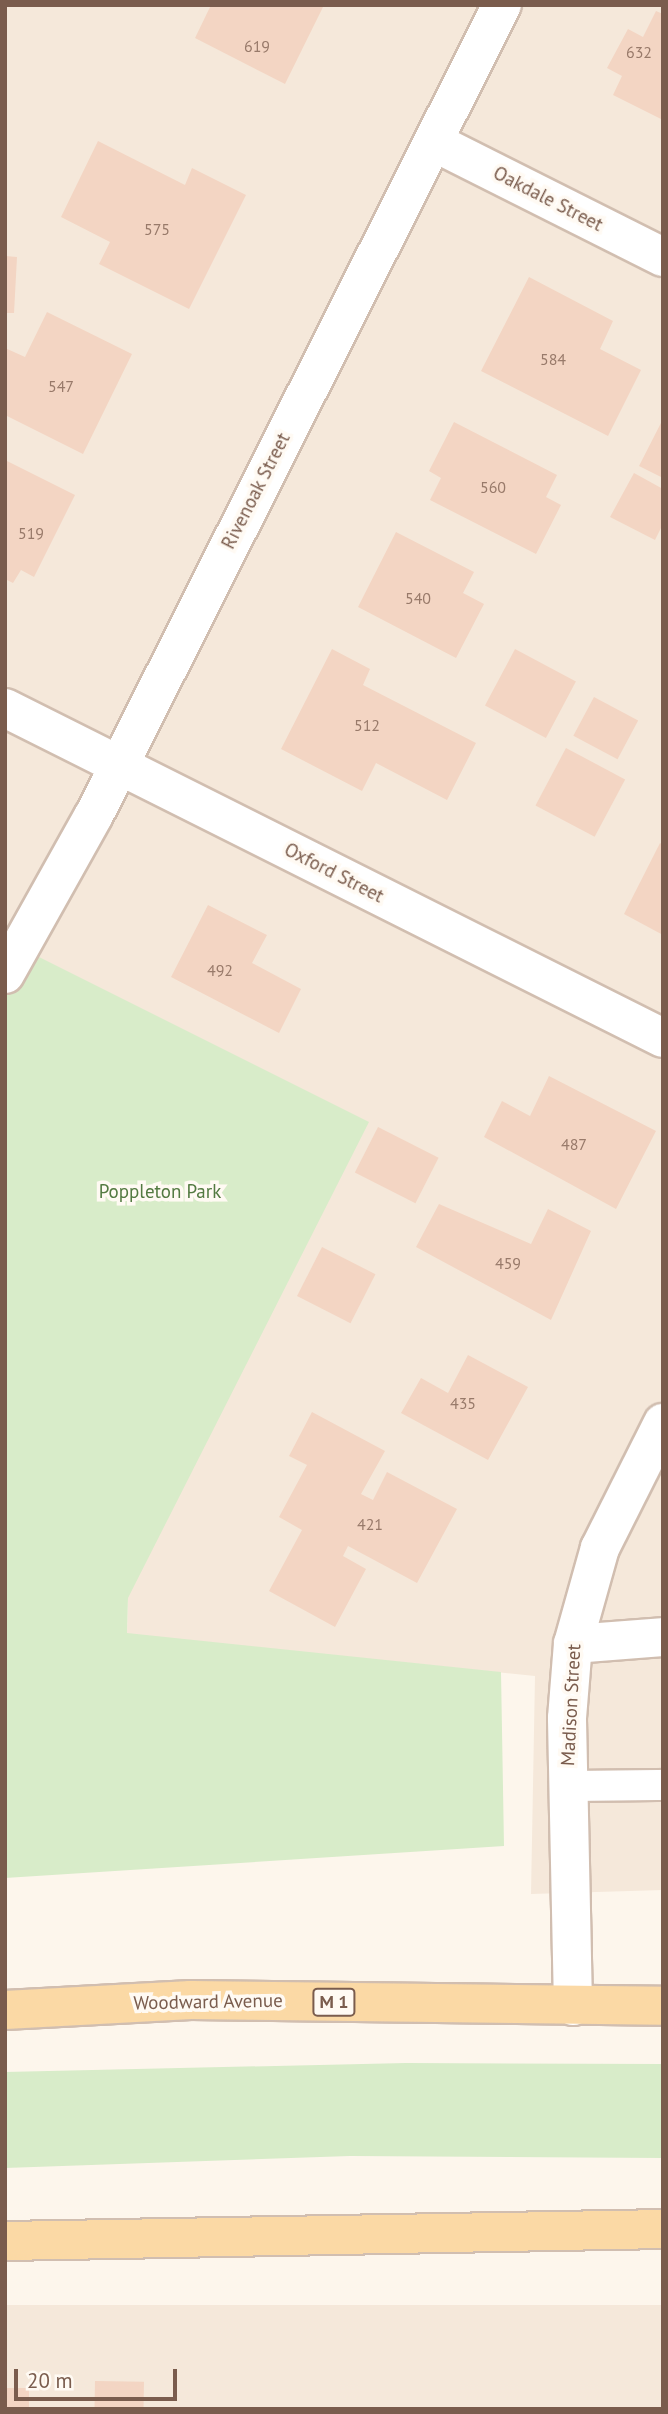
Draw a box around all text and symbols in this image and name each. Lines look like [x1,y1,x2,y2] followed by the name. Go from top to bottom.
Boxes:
[244,36,270,56] house number: 619
[626,42,652,62] house number: 632
[489,162,607,236] street label: Oakdale Street
[144,219,170,239] house number: 575
[540,349,566,369] house number: 584
[48,376,74,396] house number: 547
[217,429,295,553] street label: Rivenoak Street
[480,477,506,497] house number: 560
[18,523,44,543] house number: 519
[405,588,431,608] house number: 540
[354,715,380,735] house number: 512
[280,838,388,908] street label: Oxford Street
[207,960,233,980] house number: 492
[561,1134,587,1154] house number: 487
[99,1181,221,1203] park label: Poppleton Park
[495,1253,521,1273] house number: 459
[450,1393,476,1413] house number: 435
[357,1514,383,1534] house number: 421
[556,1644,586,1766] street label: Madison Street
[311,1988,357,2016] road number: M 1
[133,1989,283,2015] street label: Woodward Avenue
[18,2354,180,2398] scale bar
[27,2367,73,2394] text: 20 m

